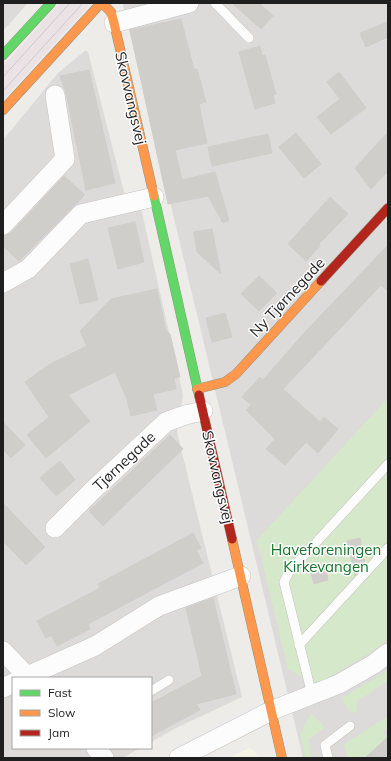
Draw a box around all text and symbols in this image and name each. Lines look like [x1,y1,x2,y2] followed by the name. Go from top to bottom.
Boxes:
[111,50,151,146] street label: Skovvangsvej
[245,253,329,341] street label: Ny Tjørnegade
[89,427,159,495] street label: Tjørnegade
[198,429,238,525] street label: Skovvangsvej
[271,540,381,576] park label: Haveforeningen Kirkevangen
[12,677,152,749] legend
[48,685,72,700] text: Fast
[48,705,76,720] text: Slow
[48,725,70,740] text: Jam

